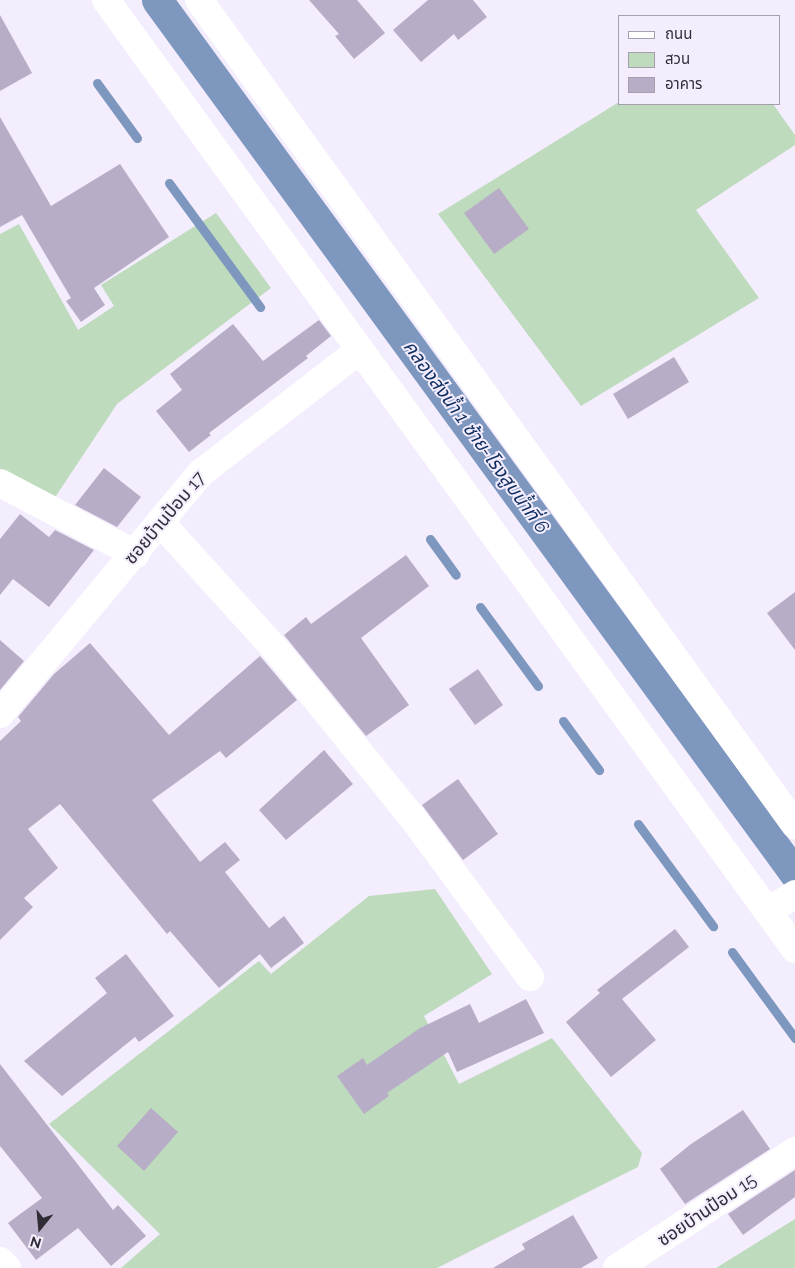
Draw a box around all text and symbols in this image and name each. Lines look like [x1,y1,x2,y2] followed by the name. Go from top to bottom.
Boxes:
[618,15,780,105] legend
[665,25,692,43] text: ถนน
[665,50,690,68] text: สวน
[665,75,702,93] text: อาคาร
[398,336,554,538] water label: คลองส่งน้ำ 1 ซ้าย-โรงสูบน้ำที่ 6
[120,467,210,569] street label: ซอยบ้านป้อม 17
[653,1169,761,1251] street label: ซอยบ้านป้อม 15
[15,1203,65,1253] north arrow
[28,1233,43,1252] text: N

